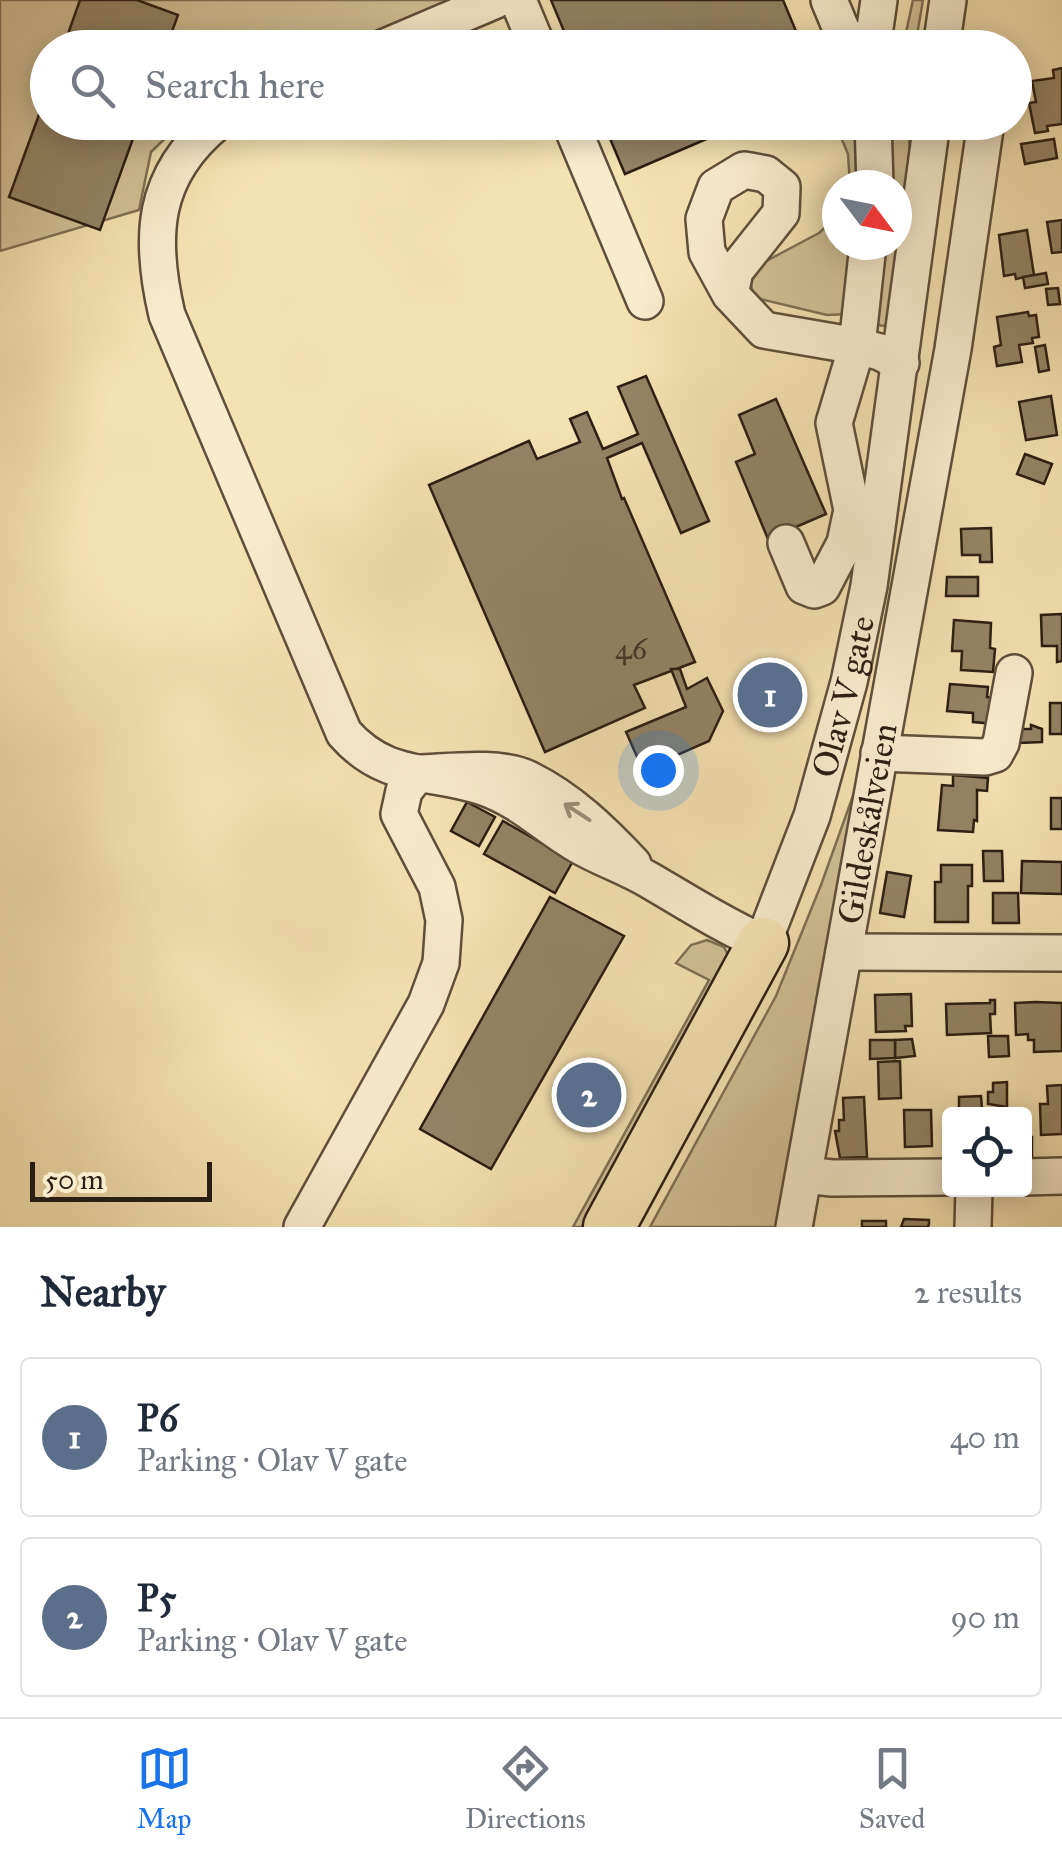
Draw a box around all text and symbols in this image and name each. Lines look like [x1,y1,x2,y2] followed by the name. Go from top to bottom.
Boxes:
[30,30,1032,140] search box
[65,58,120,113] icon: search
[145,62,325,108] text: Search here
[822,170,912,260] north arrow
[803,612,884,782] street label: Olav V gate
[615,631,649,667] house number: 46
[738,658,802,732] pin: 1
[828,720,907,928] street label: Gildeskålveien
[633,745,684,796] your location
[564,801,592,822] one-way arrow
[556,1058,622,1132] pin: 2
[942,1107,1032,1197] map controls
[942,1107,1032,1197] button: locate
[30,1157,212,1202] scale bar
[45,1162,104,1197] text: 50 m
[40,1266,165,1318] text: Nearby
[914,1273,1022,1312] text: 2 results
[137,1395,178,1441] text: P6
[68,1418,81,1457] text: 1
[950,1418,1020,1457] text: 40 m
[137,1441,408,1480] text: Parking · Olav V gate
[137,1575,176,1621] text: P5
[67,1598,82,1637] text: 2
[950,1598,1020,1637] text: 90 m
[137,1621,408,1660] text: Parking · Olav V gate
[137,1741,192,1836] tab: Map
[465,1741,586,1836] tab: Directions
[859,1741,925,1836] tab: Saved

